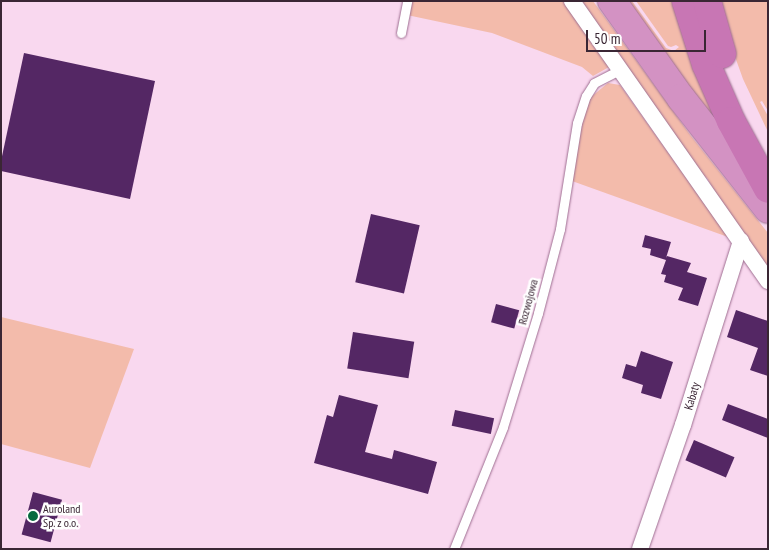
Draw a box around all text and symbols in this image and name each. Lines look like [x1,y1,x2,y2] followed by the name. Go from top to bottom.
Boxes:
[589,20,709,52] scale bar
[594,29,620,48] text: 50 m
[515,278,541,326] street label: Rozwojowa
[681,380,703,412] street label: Kabaty
[43,502,80,530] place label: Auroland Sp. z o.o.
[27,510,39,522] marker: Auroland Sp. z o.o.

